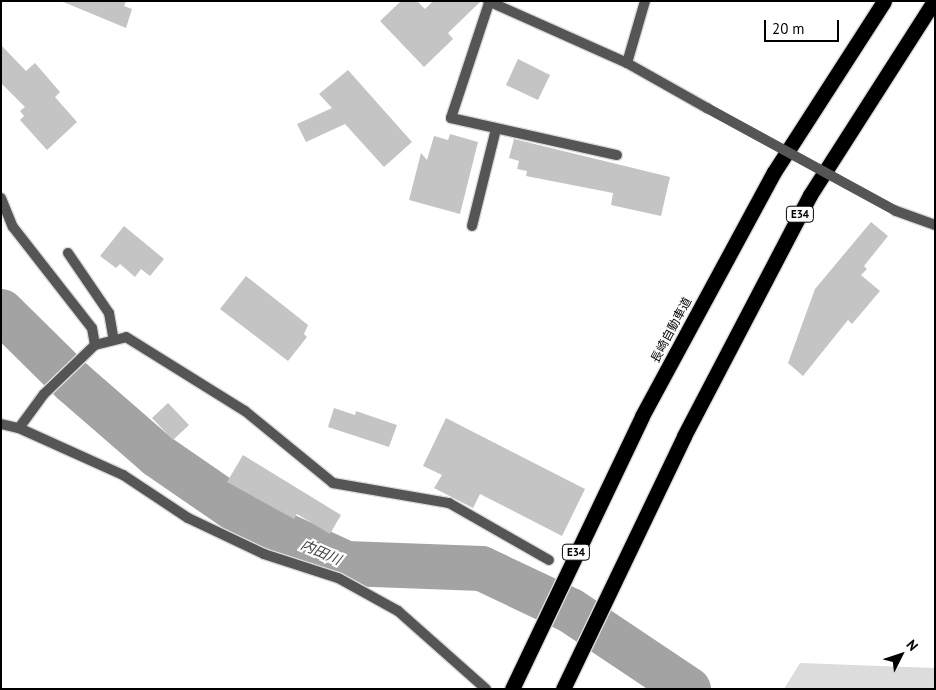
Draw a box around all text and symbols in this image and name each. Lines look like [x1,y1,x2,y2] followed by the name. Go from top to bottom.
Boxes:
[766,10,841,42] scale bar
[772,19,805,38] text: 20 m
[785,205,815,222] road number: E34
[648,295,694,365] street label: 長崎自動車道
[298,536,344,568] water label: 内田川
[561,544,591,560] road number: E34
[876,630,926,680] north arrow
[903,636,922,655] text: N

